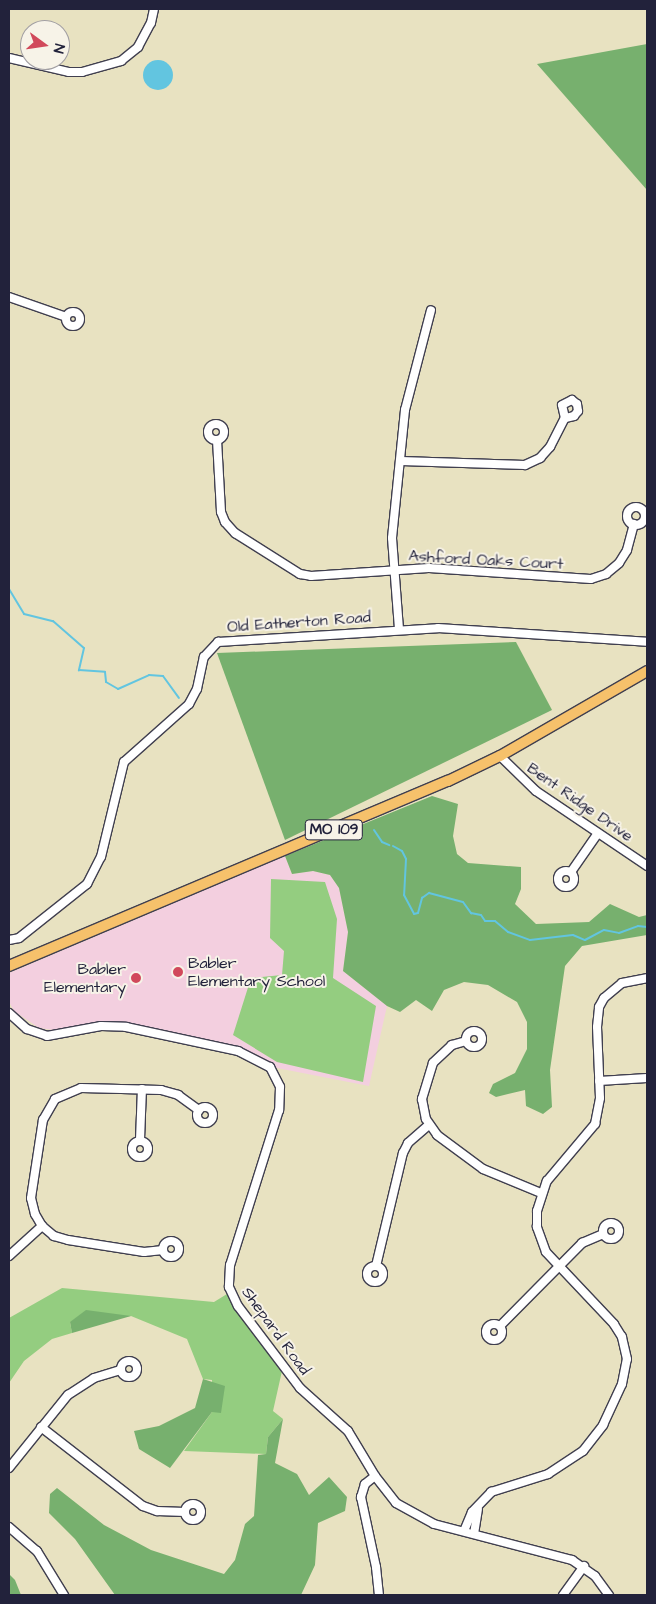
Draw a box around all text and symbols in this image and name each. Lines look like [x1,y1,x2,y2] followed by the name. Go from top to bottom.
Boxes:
[20,20,70,70] north arrow
[48,42,69,55] text: N
[408,546,564,574] street label: Ashford Oaks Court
[227,607,371,637] street label: Old Eatherton Road
[523,758,637,846] street label: Bent Ridge Drive
[304,818,364,842] road number: MO 109
[188,953,325,991] place label: Babler Elementary School
[44,959,126,997] place label: Babler Elementary
[172,966,184,978] marker: Babler Elementary School
[130,972,142,984] marker: Babler Elementary
[238,1283,314,1379] street label: Shepard Road

